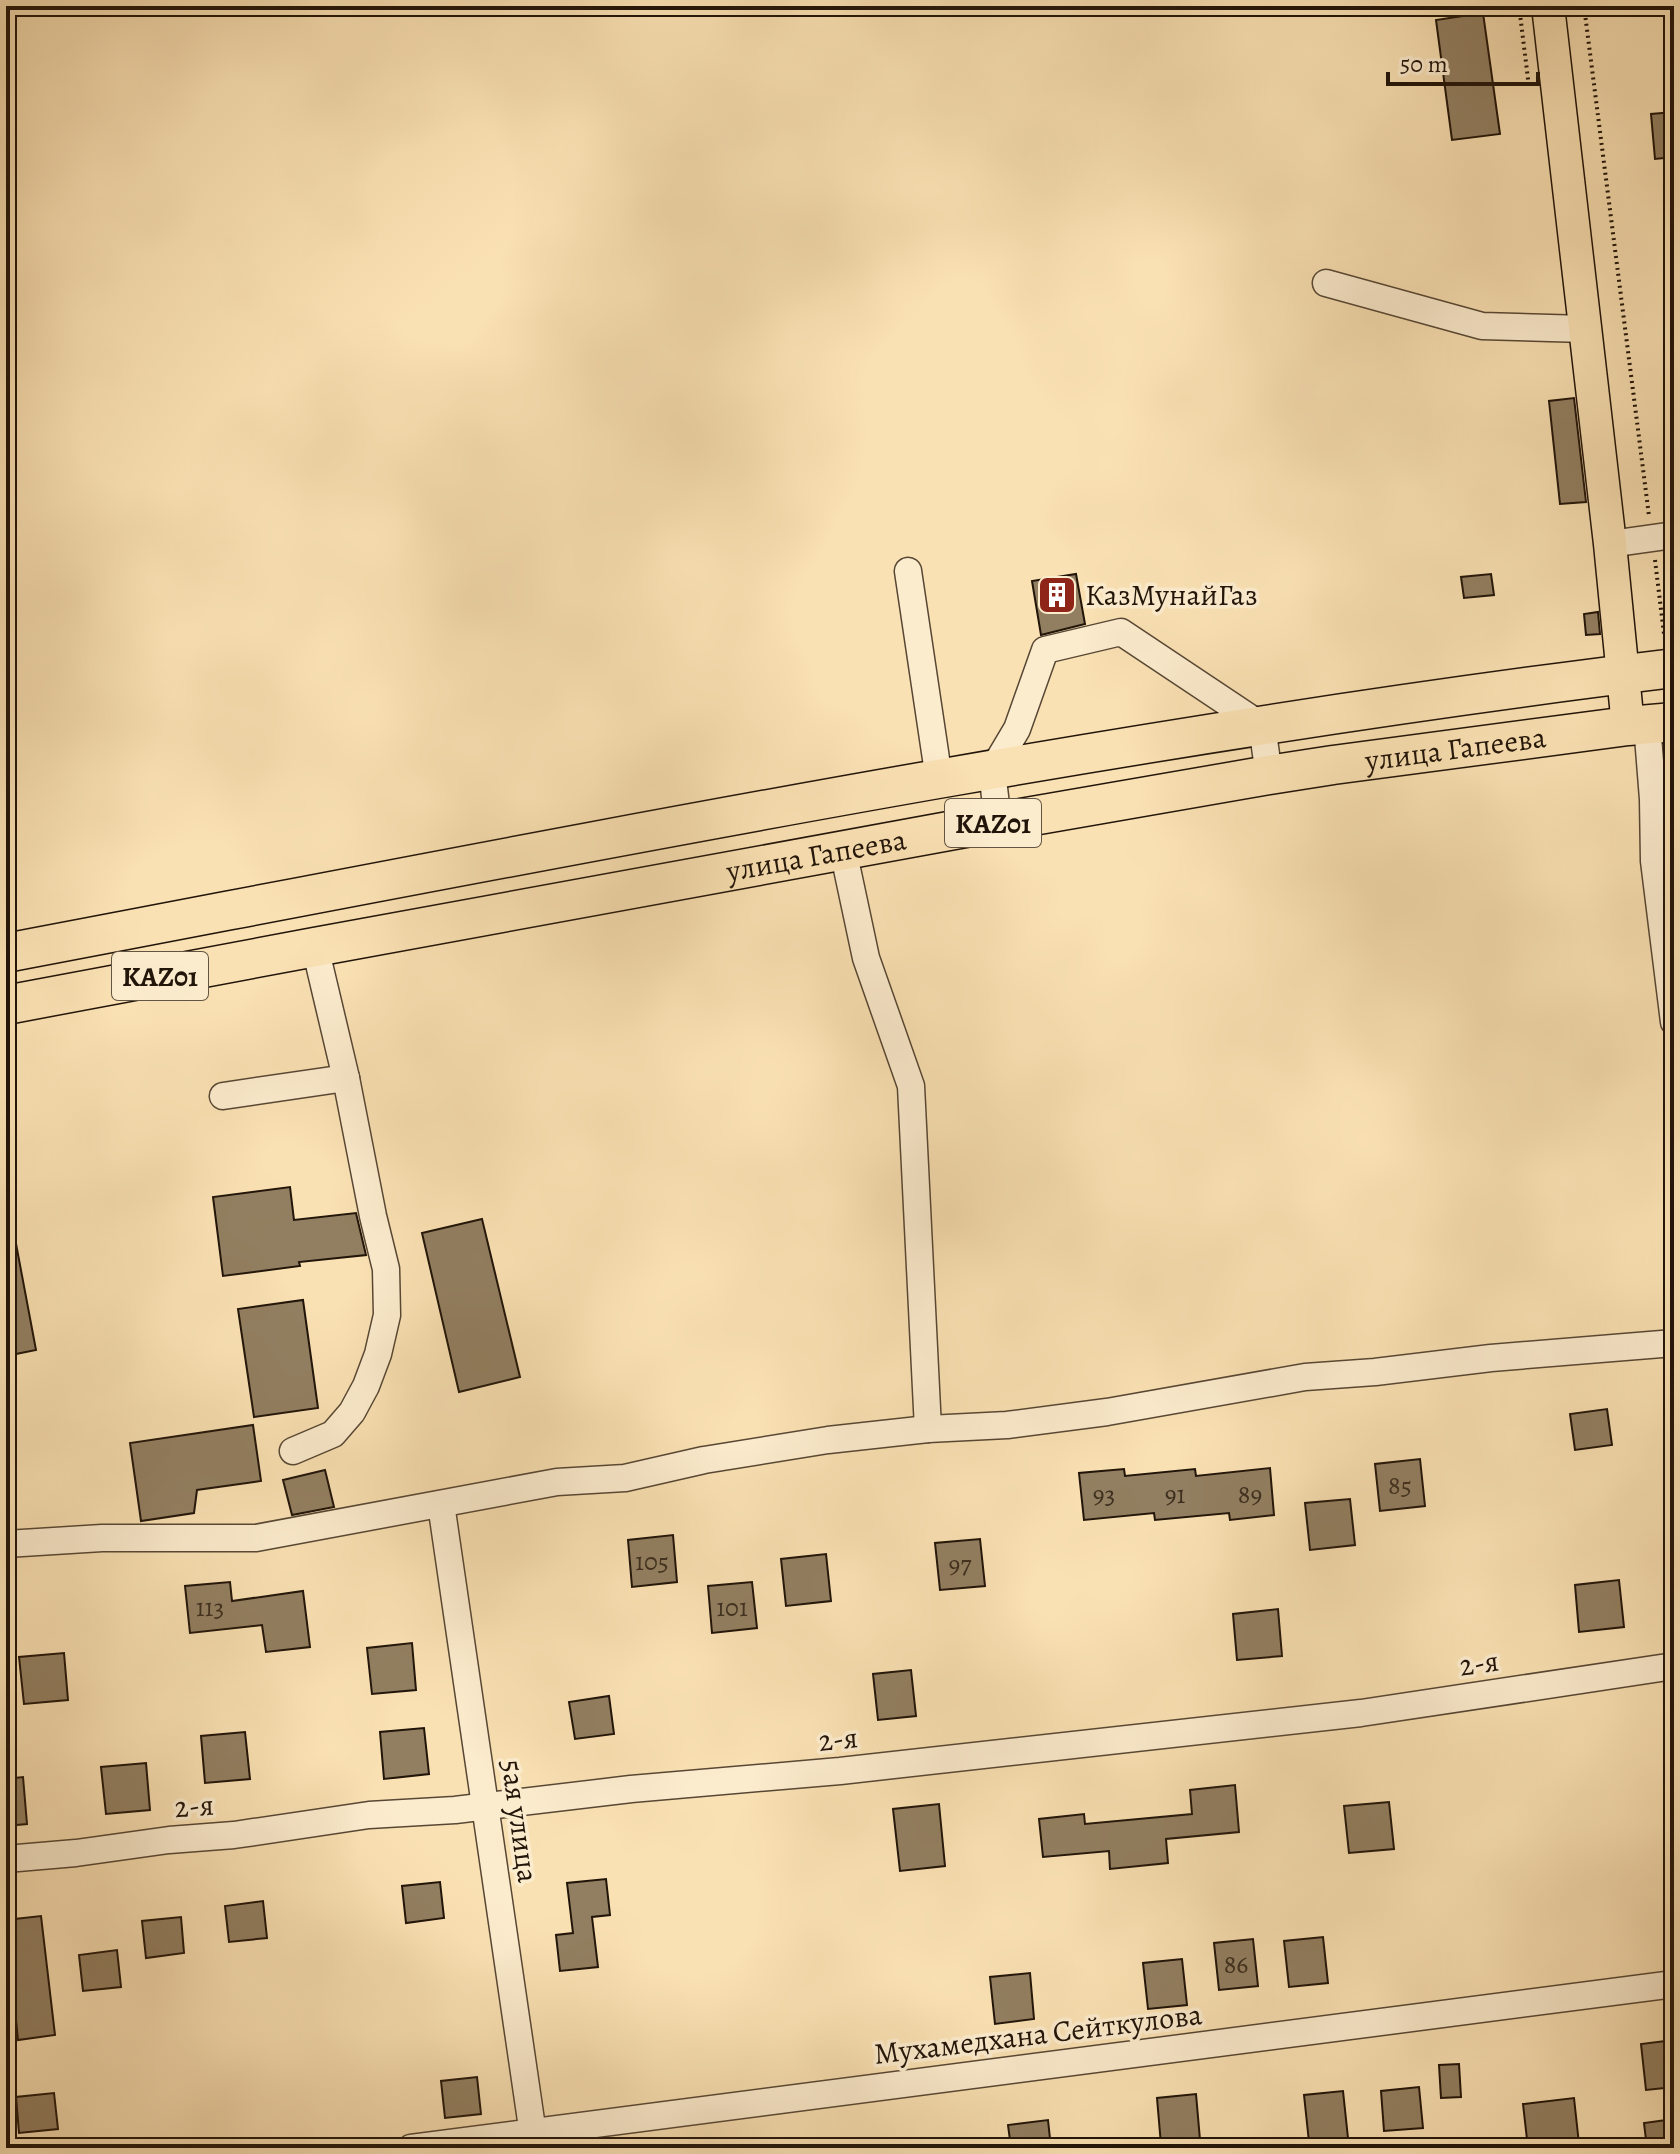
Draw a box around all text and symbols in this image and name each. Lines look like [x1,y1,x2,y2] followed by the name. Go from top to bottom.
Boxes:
[1388,36,1538,86] scale bar
[1400,48,1448,80] text: 50 m
[1036,574,1078,616] building icon: КазМунайГаз
[1085,575,1258,615] place label: КазМунайГаз
[1362,717,1548,781] street label: улица Гапеева
[945,799,1041,847] road number: KАZ01
[722,819,910,891] street label: улица Гапеева
[112,952,208,1000] road number: KАZ01
[1388,1468,1412,1503] house number: 85
[1093,1477,1115,1512] house number: 93
[1165,1477,1185,1512] house number: 91
[1238,1477,1262,1512] house number: 89
[635,1544,669,1579] house number: 105
[949,1547,971,1582] house number: 97
[196,1590,224,1625] house number: 113
[716,1590,748,1625] house number: 101
[1457,1640,1501,1686] street label: 2-я
[816,1717,860,1761] street label: 2-я
[492,1757,548,1885] street label: 5ая улица
[173,1785,215,1827] street label: 2-я
[1224,1947,1248,1982] house number: 86
[872,1994,1204,2074] street label: Мухамедхана Сейткулова

